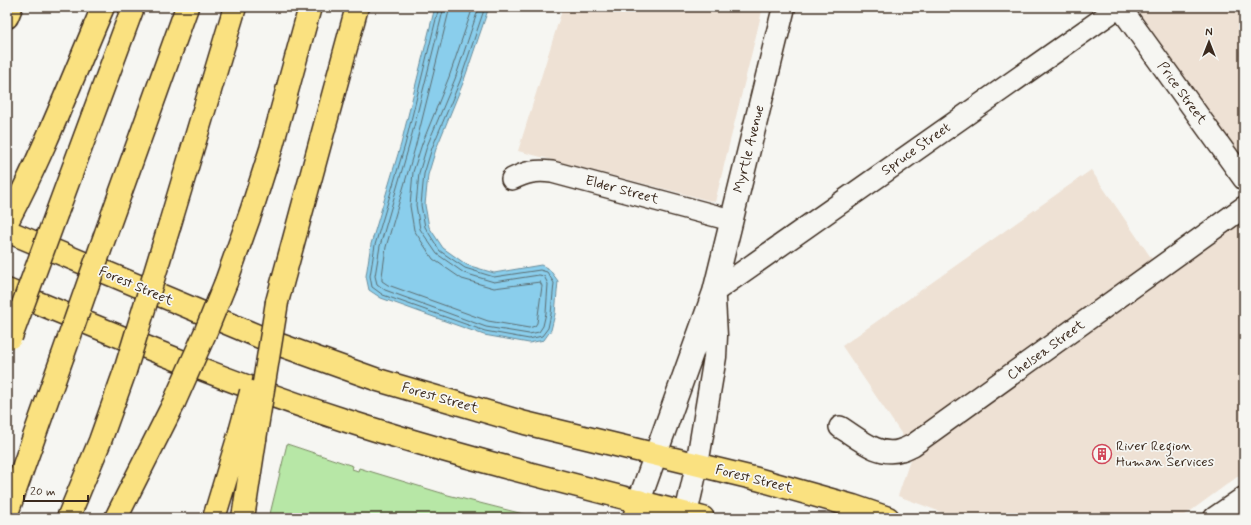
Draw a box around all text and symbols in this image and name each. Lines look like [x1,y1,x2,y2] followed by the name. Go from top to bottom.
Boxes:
[1189,22,1229,62] north arrow
[1205,26,1213,40] text: N
[1153,58,1211,128] street label: Price Street
[729,103,769,195] street label: Myrtle Avenue
[878,119,954,179] street label: Spruce Street
[583,172,661,209] street label: Elder Street
[96,262,177,310] street label: Forest Street
[1004,315,1089,384] street label: Chelsea Street
[400,378,481,418] street label: Forest Street
[1116,437,1214,471] place label: River Region Human Services
[1091,443,1113,465] building icon: River Region Human Services
[713,461,795,497] street label: Forest Street
[24,477,88,503] scale bar
[30,484,56,500] text: 20 m

